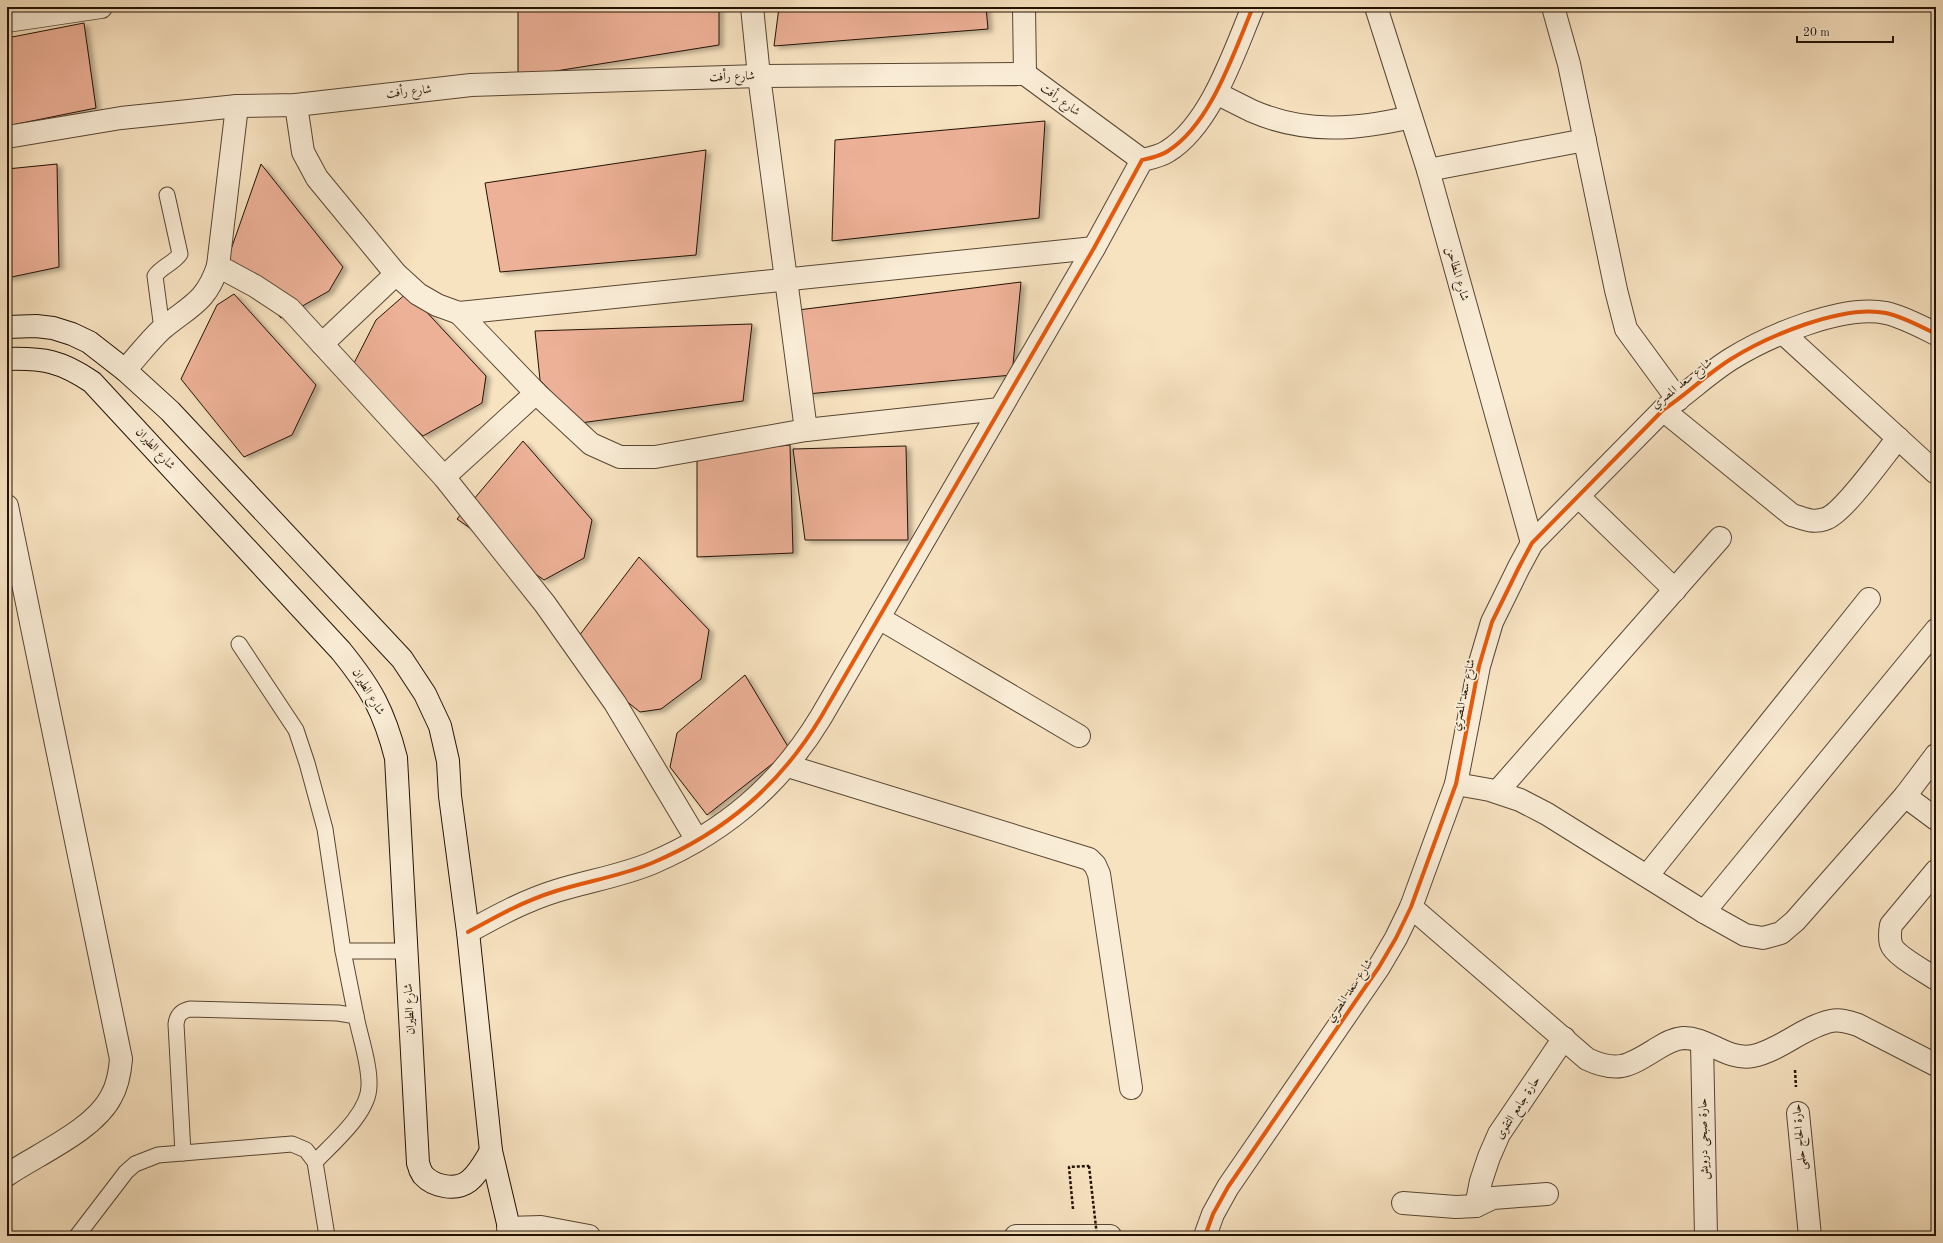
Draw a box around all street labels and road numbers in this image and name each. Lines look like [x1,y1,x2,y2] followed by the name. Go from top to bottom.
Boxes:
[709,67,755,88] street label: شارع رأفت
[1036,79,1084,122] street label: شارع رأفت
[385,81,433,104] street label: شارع رأفت
[1440,246,1470,304] street label: شارع المطاحن
[1649,357,1717,414] street label: شارع سعد المصري
[130,426,177,475] street label: شارع الطيران
[1451,658,1481,733] street label: شارع سعد المصري
[346,667,387,719] street label: شارع الطيران
[1325,957,1379,1027] street label: شارع سعد المصري
[403,983,421,1035] street label: شارع الطيران
[1493,1075,1546,1144] street label: حارة جامع التقوى
[1697,1098,1713,1180] street label: حارة صبحى درويش
[1791,1103,1813,1171] street label: حارة الحاج حلمى

